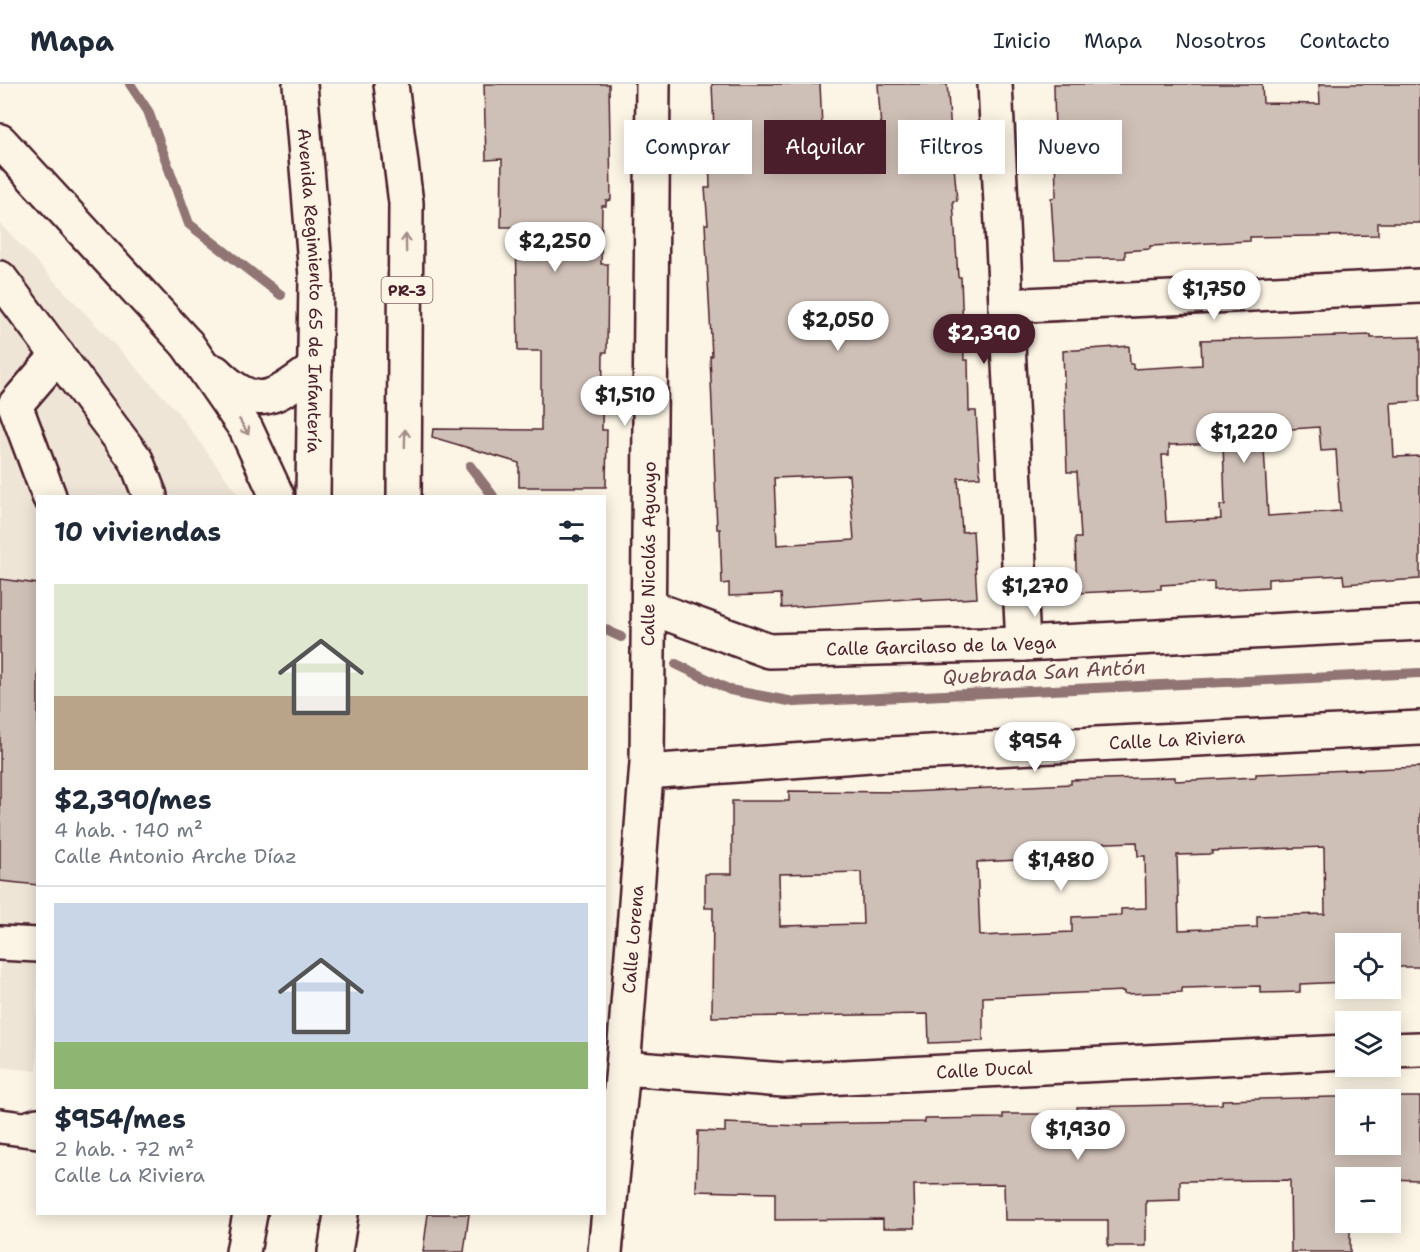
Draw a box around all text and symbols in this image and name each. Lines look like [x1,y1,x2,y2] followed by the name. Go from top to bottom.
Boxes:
[30,22,114,60] text: Mapa
[993,27,1051,55] text: Inicio
[1084,27,1142,55] text: Mapa
[1175,27,1266,55] text: Nosotros
[1299,27,1390,55] text: Contacto
[624,120,752,174] chip: Comprar
[764,120,886,174] chip: Alquilar
[898,120,1005,174] chip: Filtros
[1017,120,1122,174] chip: Nuevo
[292,127,328,453] street label: Avenida Regimiento 65 de Infantería
[506,222,604,273] pin: $2,250
[519,228,591,254] text: $2,250
[400,234,412,254] one-way arrow
[1165,270,1263,321] pin: $1,750
[1182,276,1246,302] text: $1,750
[382,277,432,303] road number: PR-3
[789,301,887,352] pin: $2,050
[802,307,874,333] text: $2,050
[935,314,1033,365] pin: $2,390
[947,320,1021,346] text: $2,390
[576,376,674,427] pin: $1,510
[595,382,655,408] text: $1,510
[1195,413,1293,464] pin: $1,220
[238,418,250,435] one-way arrow
[1210,419,1278,445] text: $1,220
[399,429,411,449] one-way arrow
[636,461,662,646] street label: Calle Nicolás Aguayo
[54,514,221,549] text: 10 viviendas
[555,515,588,548] icon: filters
[986,567,1084,618] pin: $1,270
[1001,573,1069,599] text: $1,270
[267,623,375,731] icon: home
[826,630,1057,661] street label: Calle Garcilaso de la Vega
[942,654,1146,690] water label: Quebrada San Antón
[999,722,1071,773] pin: $954
[1108,725,1246,755] street label: Calle La Riviera
[1008,728,1062,754] text: $954
[54,782,212,817] text: $2,390/mes
[54,817,203,843] text: 4 hab. · 140 m²
[1012,841,1110,892] pin: $1,480
[54,843,297,869] text: Calle Antonio Arche Díaz
[1027,847,1095,873] text: $1,480
[617,884,649,994] street label: Calle Lorena
[1335,933,1401,1233] map controls
[1335,933,1401,999] button: locate
[267,942,375,1050] icon: home
[1335,1011,1401,1077] button: layers
[936,1056,1034,1084] street label: Calle Ducal
[1335,1089,1401,1155] button: +
[54,1101,186,1136] text: $954/mes
[1029,1110,1127,1161] pin: $1,930
[1045,1116,1111,1142] text: $1,930
[54,1136,194,1162] text: 2 hab. · 72 m²
[54,1162,205,1188] text: Calle La Riviera
[1335,1167,1401,1233] button: −

